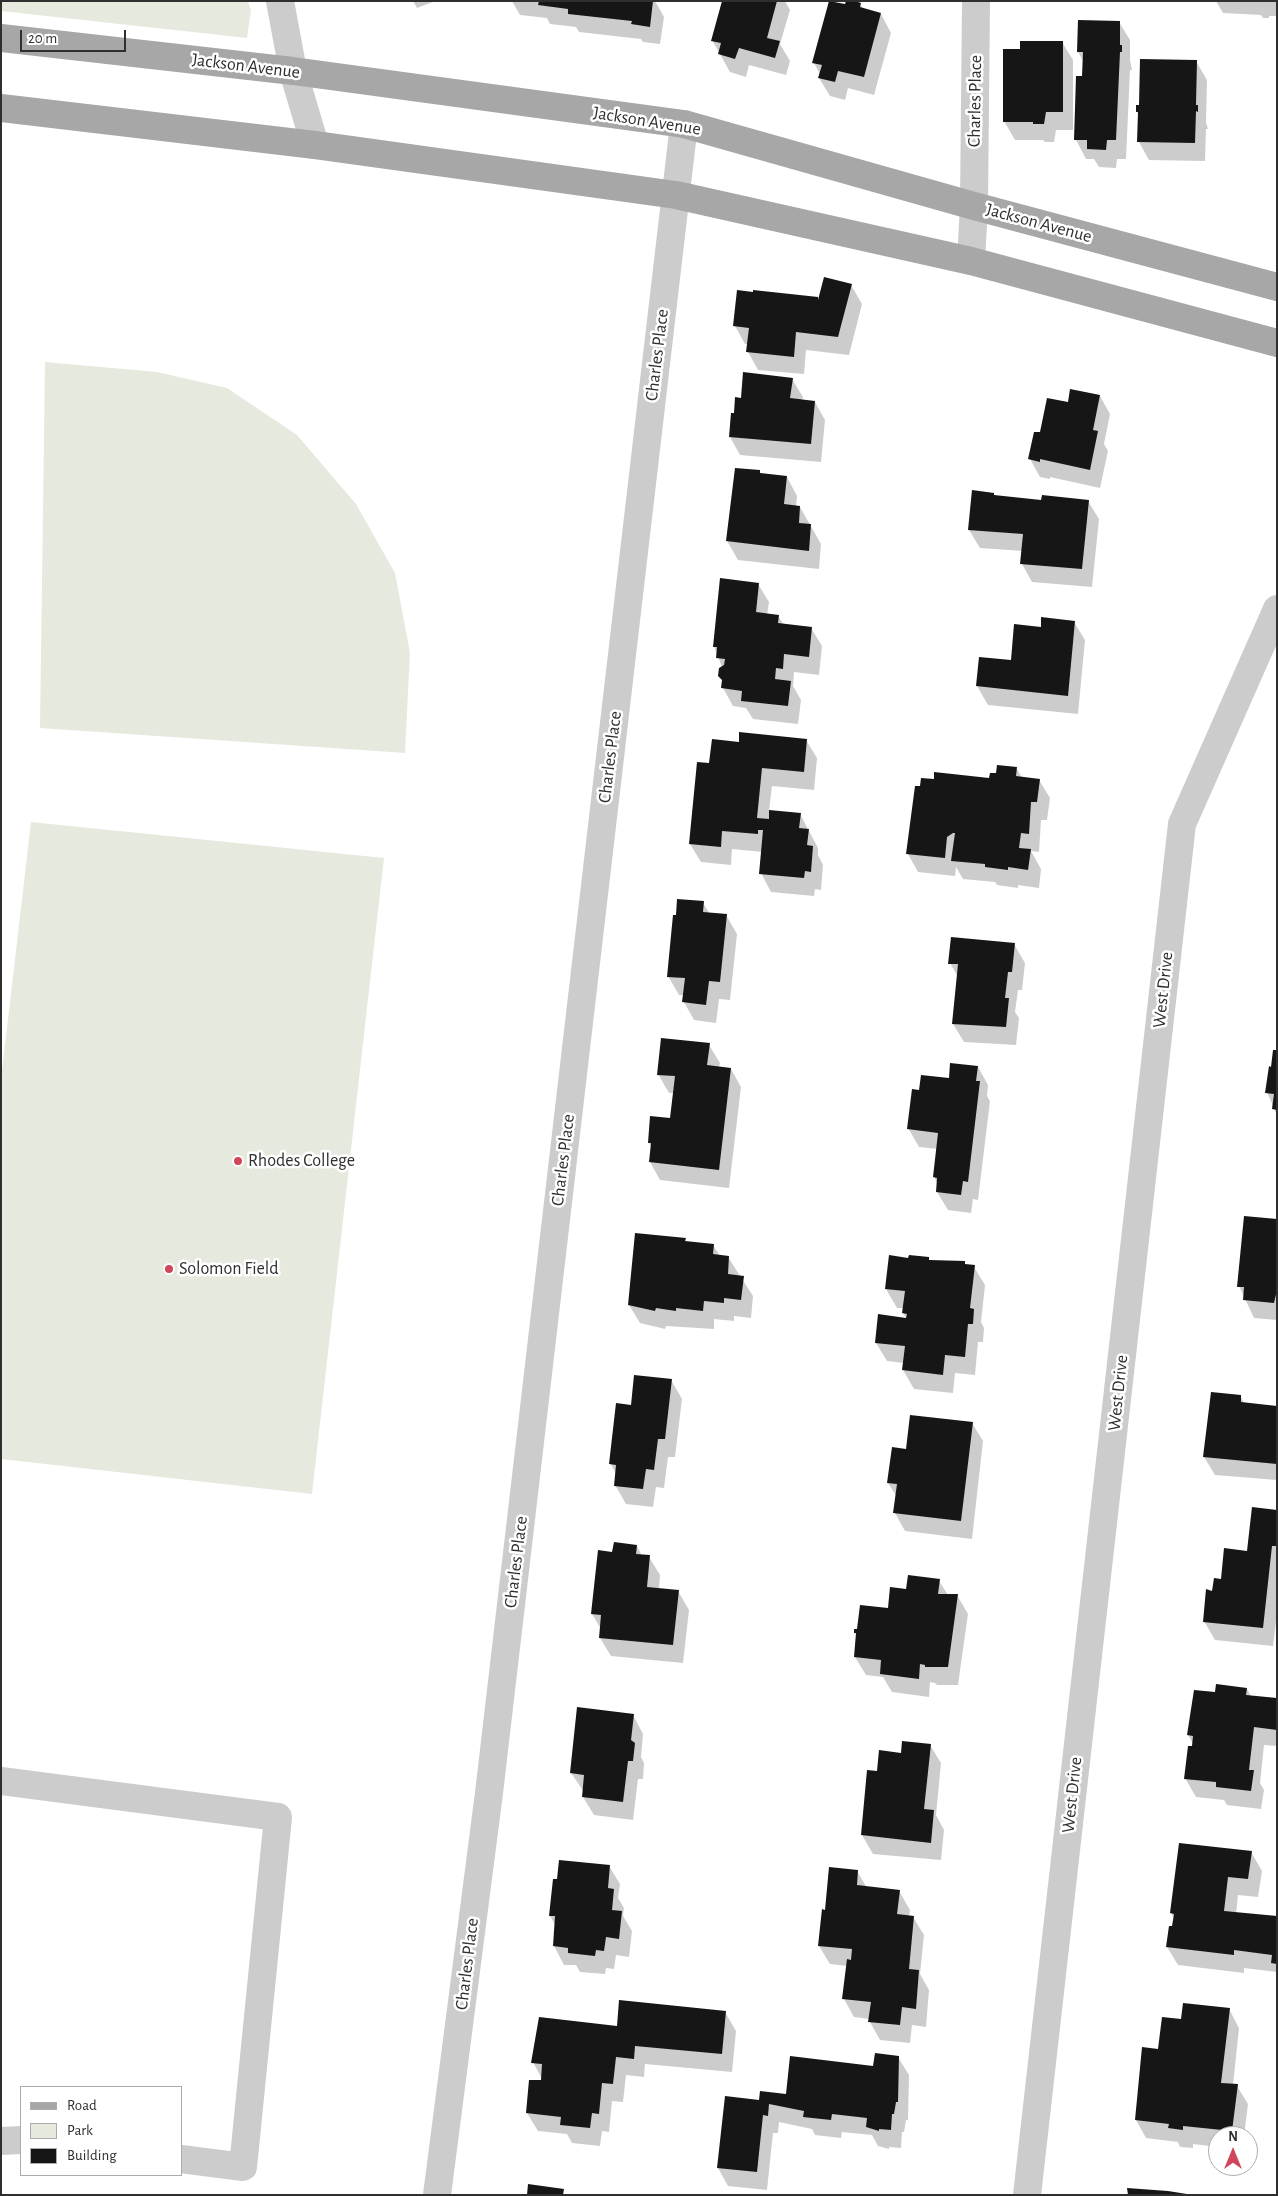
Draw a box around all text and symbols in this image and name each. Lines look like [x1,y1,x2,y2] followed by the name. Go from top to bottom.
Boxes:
[22,20,129,52] scale bar
[28,31,57,46] text: 20 m
[191,49,301,83] street label: Jackson Avenue
[963,55,987,147] street label: Charles Place
[592,102,702,140] street label: Jackson Avenue
[984,199,1094,247] street label: Jackson Avenue
[641,308,673,402] street label: Charles Place
[594,710,626,804] street label: Charles Place
[1148,951,1178,1029] street label: West Drive
[547,1113,579,1207] street label: Charles Place
[248,1150,355,1172] place label: Rhodes College
[232,1155,244,1167] marker: Rhodes College
[179,1258,279,1280] place label: Solomon Field
[163,1263,175,1275] marker: Solomon Field
[1103,1354,1133,1432] street label: West Drive
[500,1515,532,1609] street label: Charles Place
[1057,1756,1087,1834] street label: West Drive
[451,1917,483,2011] street label: Charles Place
[20,2086,182,2176] legend
[67,2098,97,2113] text: Road
[67,2123,93,2138] text: Park
[1208,2126,1258,2176] north arrow
[1228,2130,1238,2144] text: N
[67,2148,117,2163] text: Building

